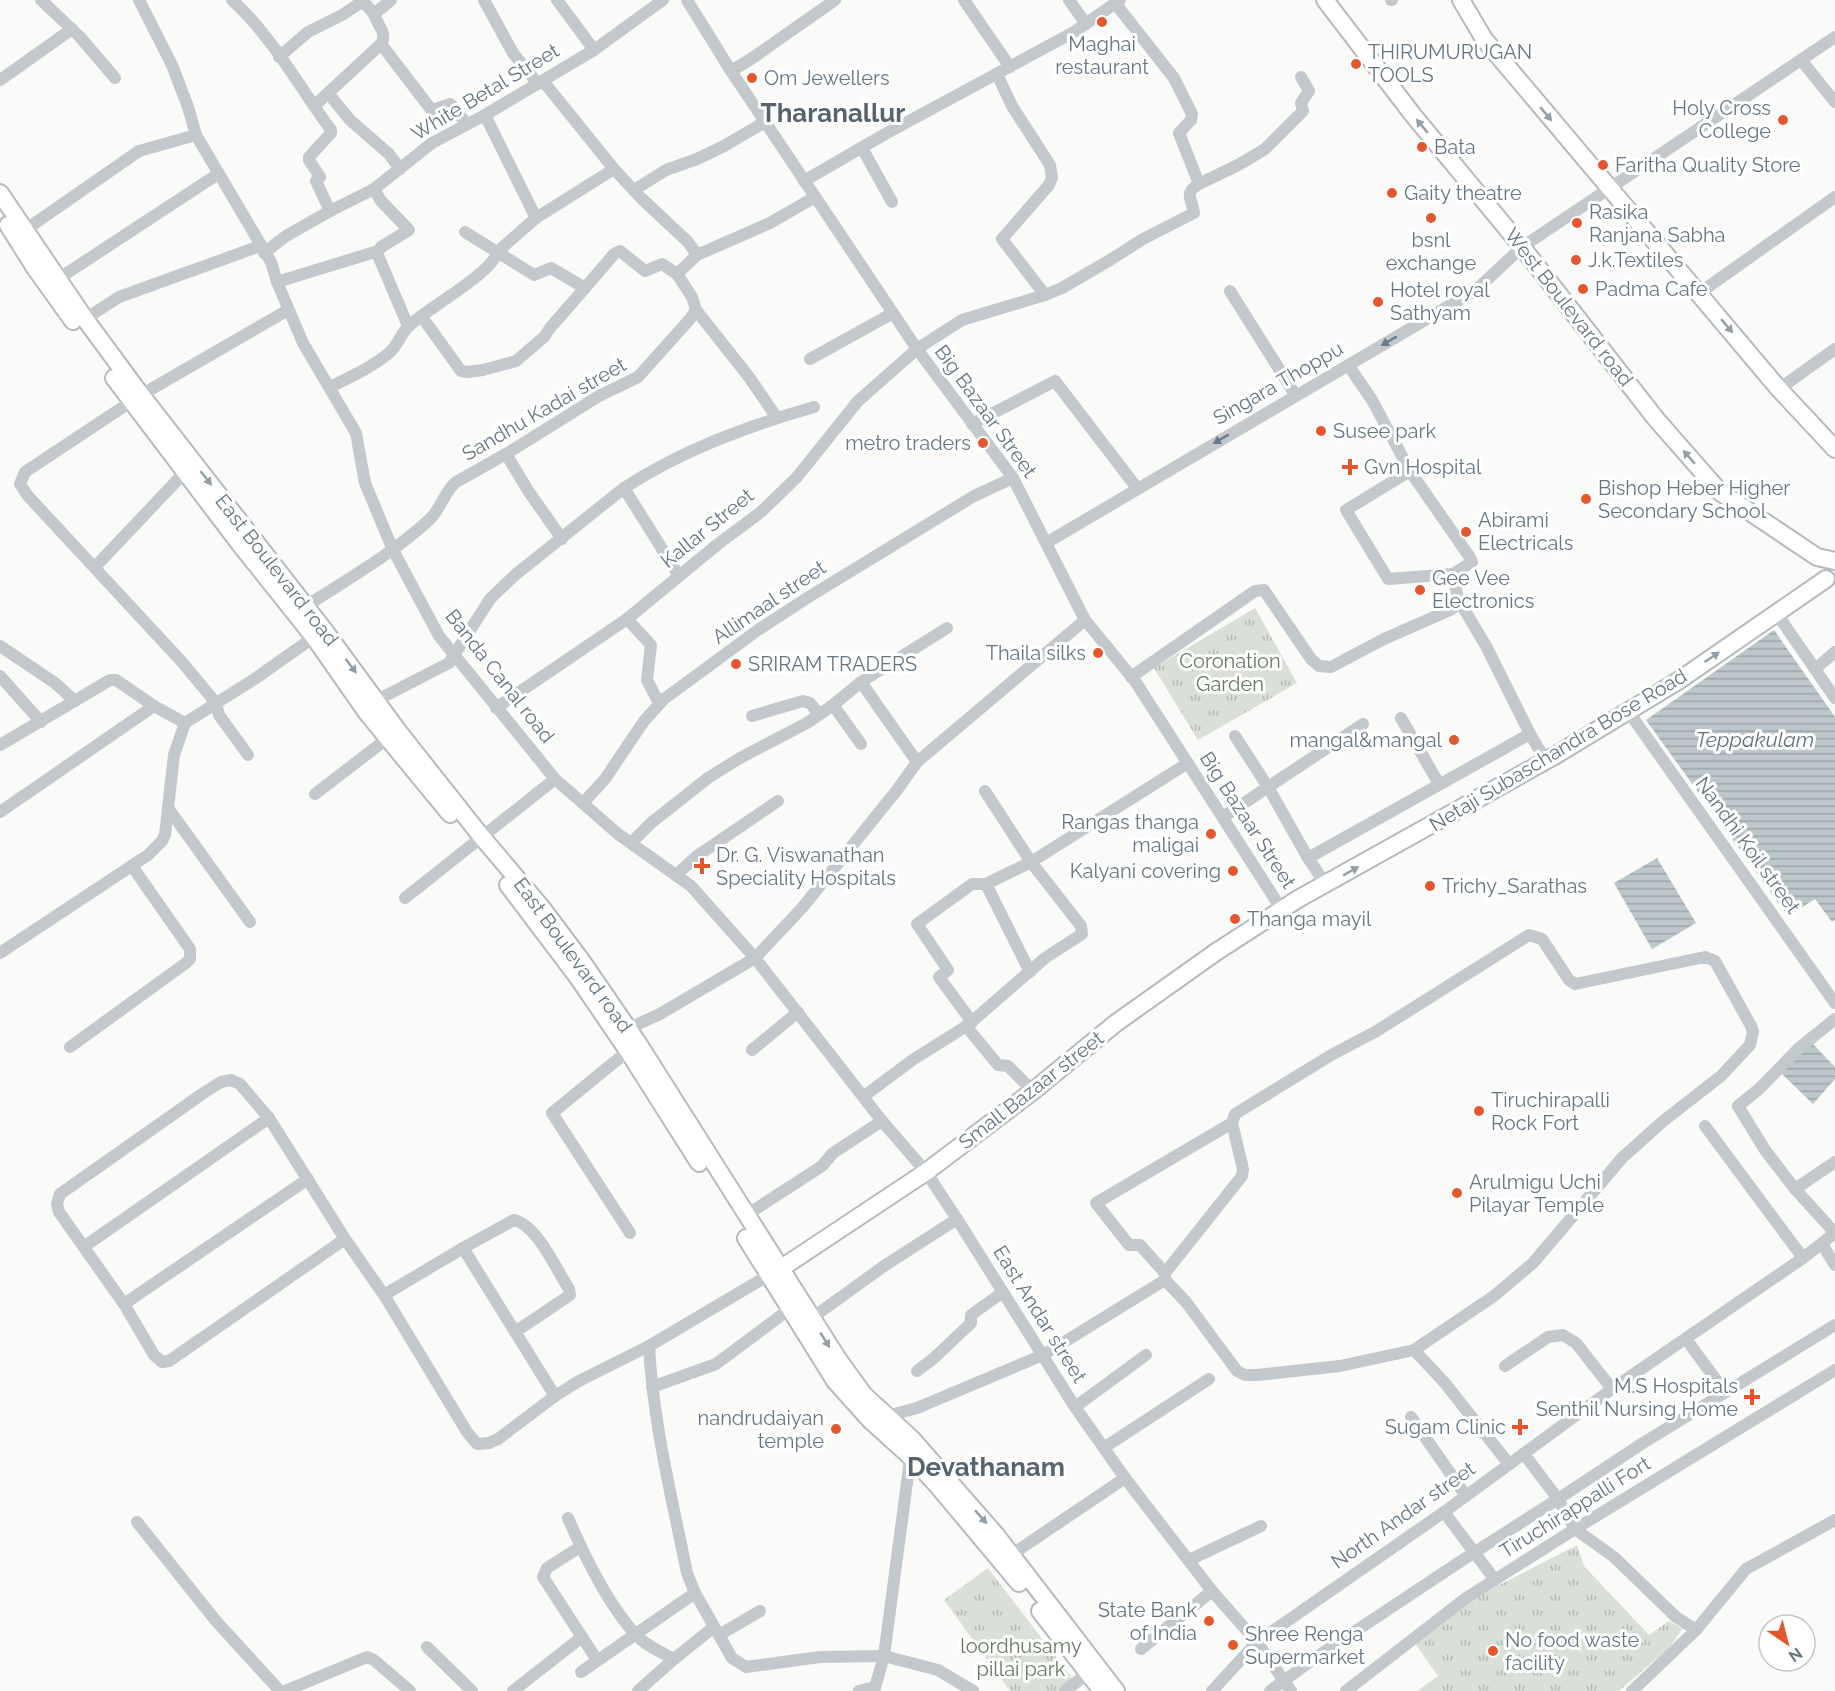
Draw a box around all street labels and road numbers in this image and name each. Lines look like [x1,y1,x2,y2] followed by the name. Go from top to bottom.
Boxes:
[407,38,564,146] street label: White Betal Street
[1500,223,1638,391] street label: West Boulevard road
[1209,336,1347,430] street label: Singara Thoppu
[930,340,1042,482] street label: Big Bazaar Street
[458,352,631,466] street label: Sandhu Kadai street
[656,483,759,573] street label: Kallar Street
[210,489,344,651] street label: East Boulevard road
[708,555,831,649] street label: Allimaal street
[440,604,560,748] street label: Banda Canal road
[1425,664,1691,836] street label: Netaji Subaschandra Bose Road
[1195,747,1301,893] street label: Big Bazaar Street
[1690,772,1806,918] street label: Nandhi Koil street
[509,873,637,1037] street label: East Boulevard road
[954,1026,1109,1154] street label: Small Bazaar street
[988,1241,1092,1387] street label: East Andar street
[1495,1451,1655,1563] street label: Tiruchirappalli Fort
[1326,1456,1480,1574] street label: North Andar street

